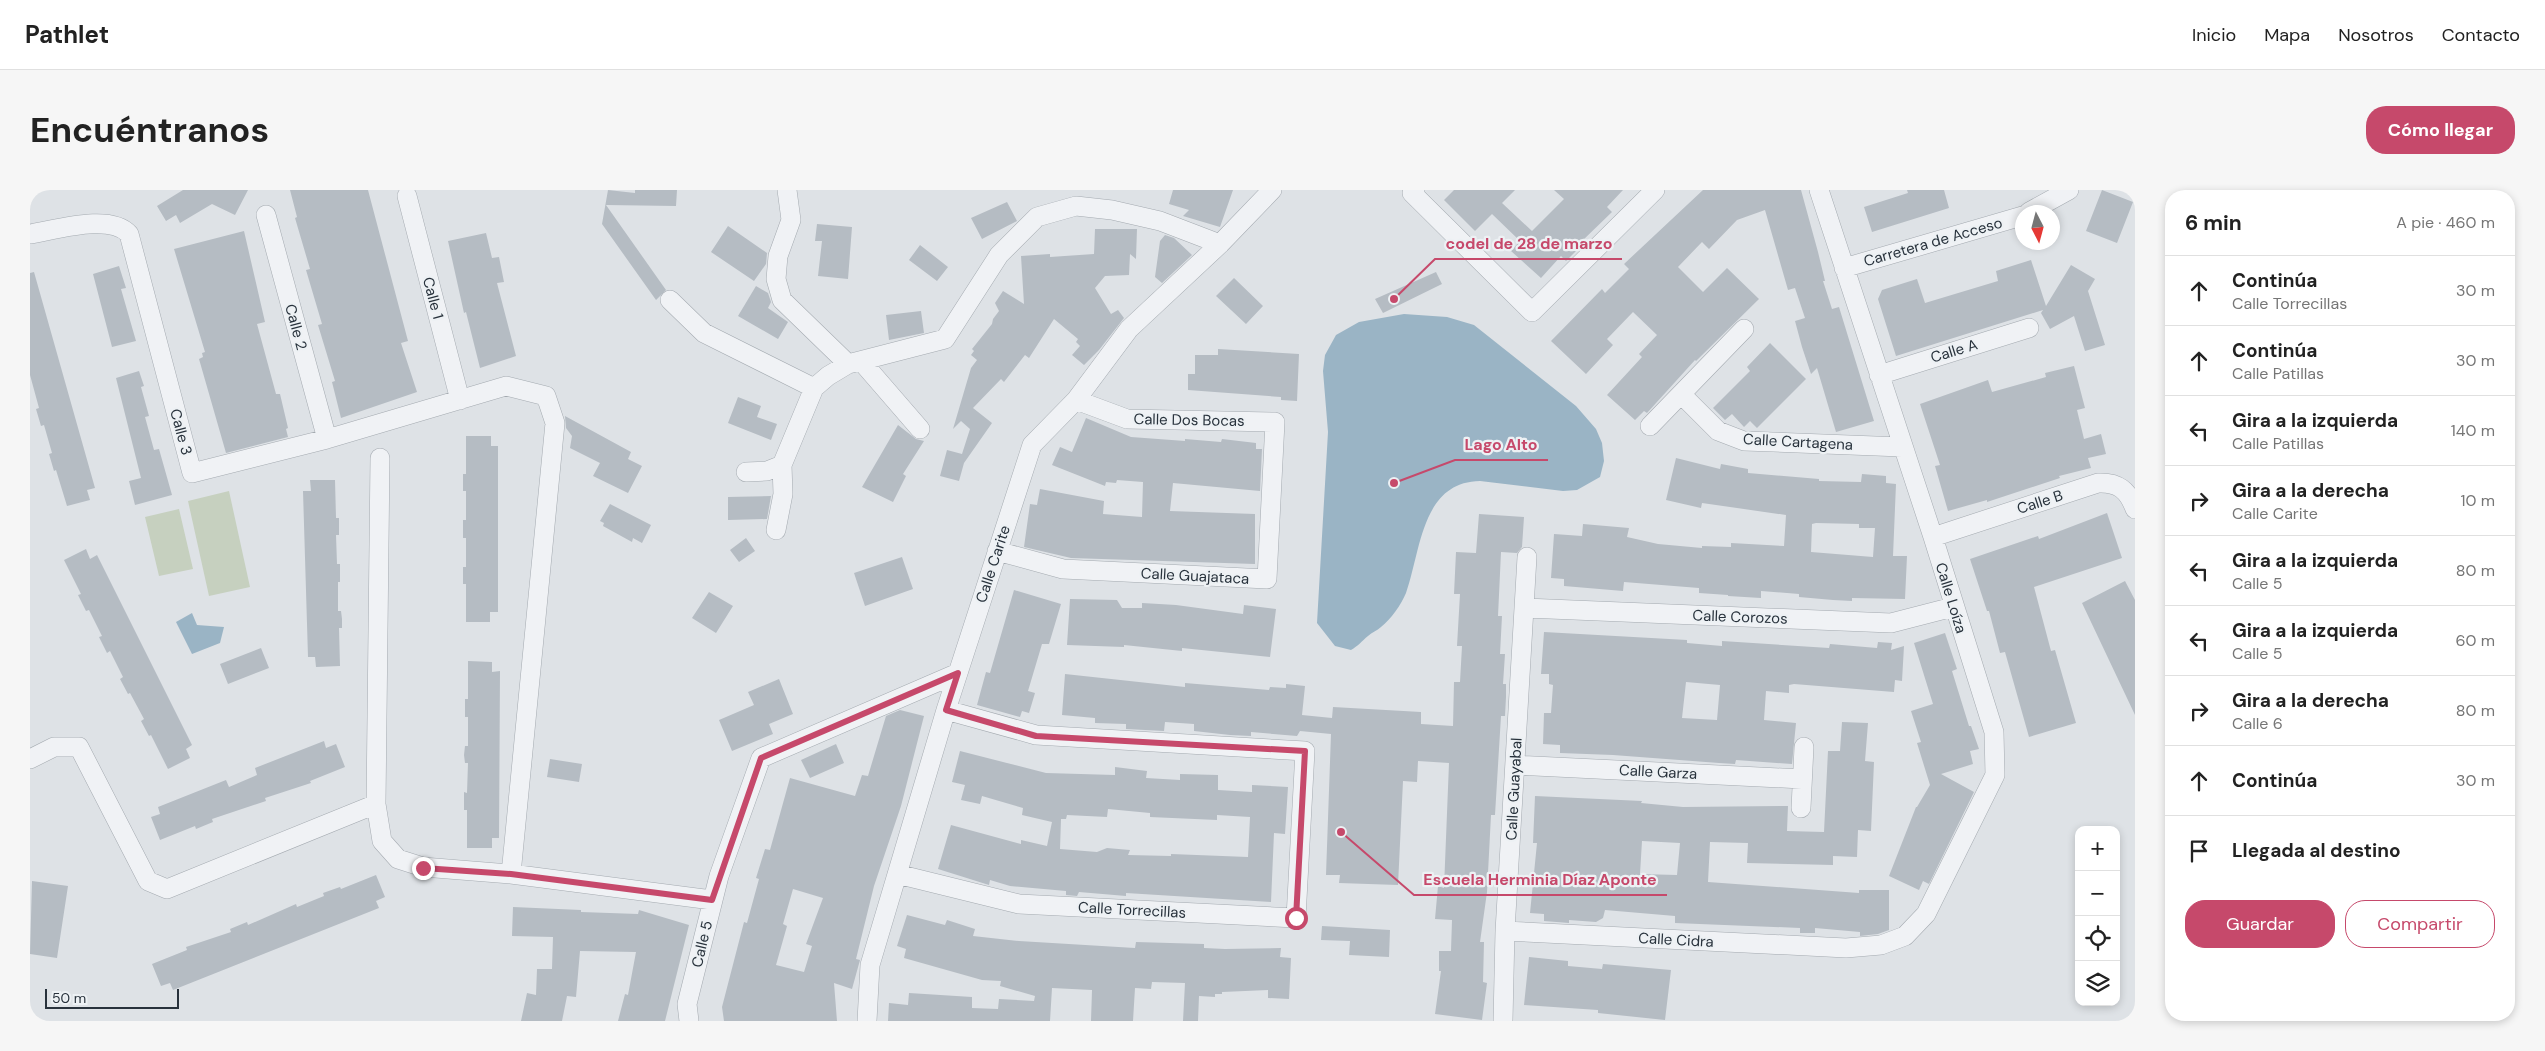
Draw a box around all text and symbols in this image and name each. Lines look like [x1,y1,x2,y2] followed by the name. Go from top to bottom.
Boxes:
[25,19,109,50] text: Pathlet
[2192,23,2236,47] text: Inicio
[2264,23,2310,47] text: Mapa
[2338,23,2414,47] text: Nosotros
[2442,23,2520,47] text: Contacto
[2366,106,2515,154] button: Cómo llegar
[30,107,269,153] text: Encuéntranos
[2015,205,2060,250] north arrow
[2185,209,2242,237] text: 6 min
[2396,212,2495,233] text: A pie · 460 m
[1861,213,2005,271] street label: Carretera de Acceso
[1435,228,1622,259] callout: codel de 28 de marzo
[1446,233,1612,254] text: codel de 28 de marzo
[2232,268,2317,293] text: Continúa
[418,275,448,321] street label: Calle 1
[2185,277,2213,305] icon: ahead
[2456,280,2495,301] text: 30 m
[2232,293,2347,314] text: Calle Torrecillas
[280,302,312,352] street label: Calle 2
[1928,334,1980,368] street label: Calle A
[2232,338,2317,363] text: Continúa
[2185,347,2213,375] icon: ahead
[2456,350,2495,371] text: 30 m
[2232,363,2324,384] text: Calle Patillas
[165,407,197,457] street label: Calle 3
[2232,408,2398,433] text: Gira a la izquierda
[1133,409,1245,431] street label: Calle Dos Bocas
[2185,417,2213,445] icon: left
[2451,420,2495,441] text: 140 m
[1455,429,1548,460] callout: Lago Alto
[1743,429,1853,455] street label: Calle Cartagena
[2232,433,2324,454] text: Calle Patillas
[1464,434,1538,455] text: Lago Alto
[2232,478,2389,503] text: Gira a la derecha
[2014,485,2066,519] street label: Calle B
[2185,487,2213,515] icon: right
[2461,490,2495,511] text: 10 m
[2232,503,2318,524] text: Calle Carite
[971,523,1015,605] street label: Calle Carite
[2232,548,2398,573] text: Gira a la izquierda
[2185,557,2213,585] icon: left
[1931,560,1971,636] street label: Calle Loíza
[2456,560,2495,581] text: 80 m
[1140,563,1250,589] street label: Calle Guajataca
[2232,573,2282,594] text: Calle 5
[1692,605,1788,629] street label: Calle Corozos
[2232,618,2398,643] text: Gira a la izquierda
[2185,627,2213,655] icon: left
[2455,630,2495,651] text: 60 m
[2232,643,2282,664] text: Calle 5
[2232,688,2389,713] text: Gira a la derecha
[2185,697,2213,725] icon: right
[2456,700,2495,721] text: 80 m
[2232,713,2283,734] text: Calle 6
[1501,737,1527,841] street label: Calle Guayabal
[1618,760,1698,784] street label: Calle Garza
[2185,767,2213,795] icon: ahead
[2232,768,2317,793] text: Continúa
[2456,770,2495,791] text: 30 m
[2075,826,2120,1006] map controls
[2075,826,2120,871] button: +
[2185,837,2213,865] icon: arrive
[2232,838,2401,863] text: Llegada al destino
[412,857,435,880] route end
[1414,864,1667,895] callout: Escuela Herminia Díaz Aponte
[1423,869,1657,890] text: Escuela Herminia Díaz Aponte
[2075,871,2120,916] button: −
[1078,897,1186,923] street label: Calle Torrecillas
[2185,900,2335,948] button: Guardar
[2345,900,2495,948] button: Compartir
[1285,907,1308,930] route start
[2075,916,2120,961] button: locate
[687,919,717,969] street label: Calle 5
[1638,928,1714,952] street label: Calle Cidra
[2075,961,2120,1006] button: layers
[45,986,179,1009] scale bar
[52,989,86,1007] text: 50 m

